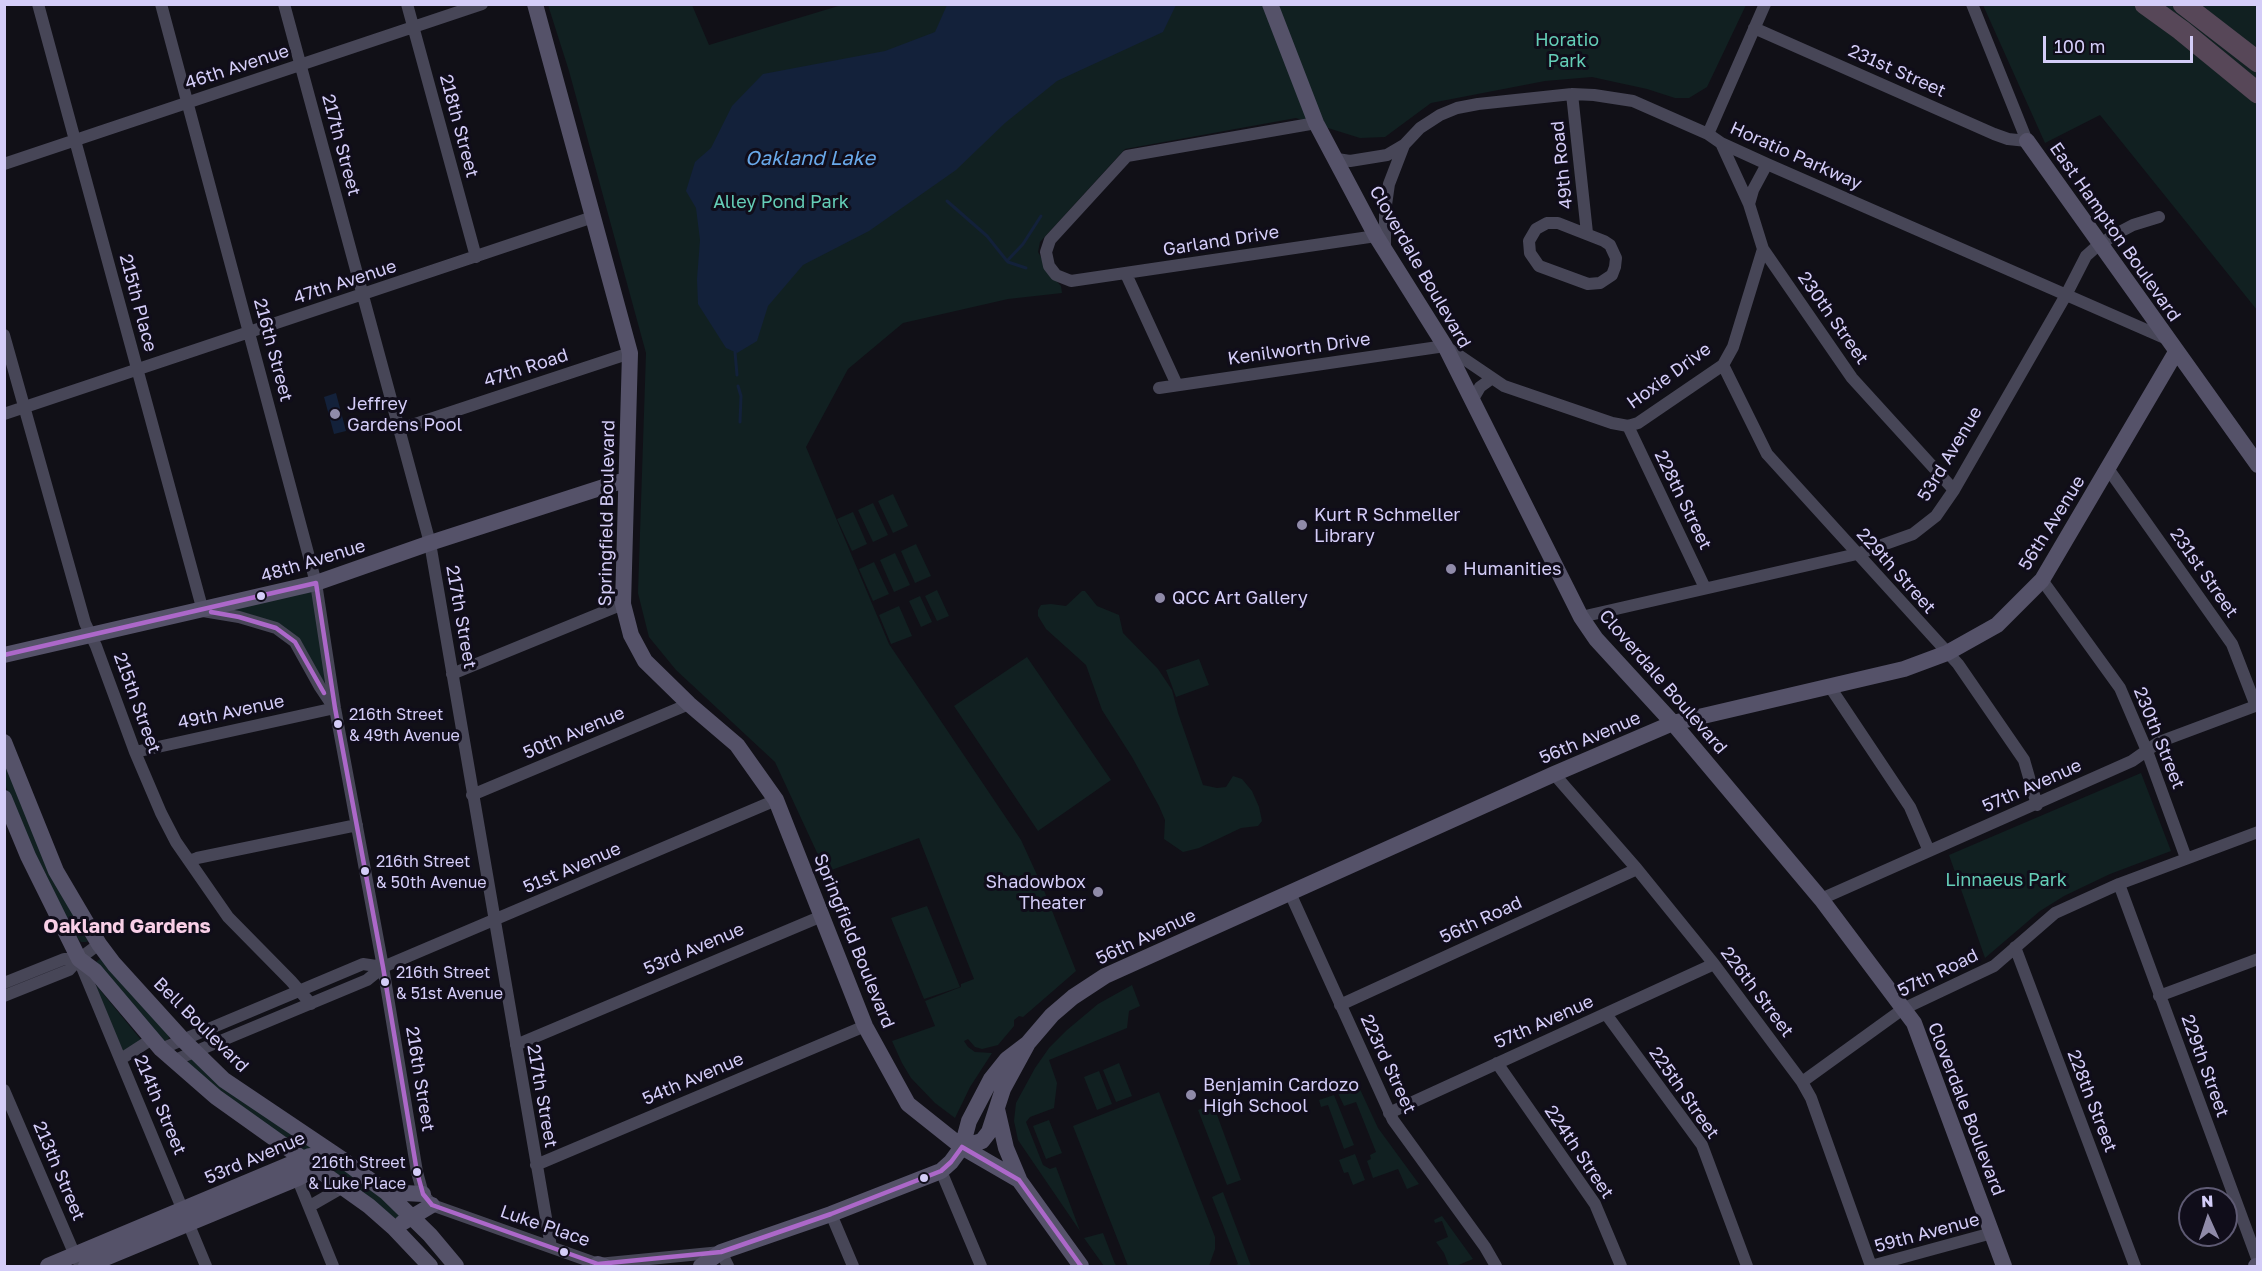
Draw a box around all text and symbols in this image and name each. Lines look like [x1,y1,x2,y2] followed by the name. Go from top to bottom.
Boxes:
[2046,24,2196,62] scale bar
[1535,29,1599,72] park label: Horatio Park
[2054,35,2105,57] text: 100 m
[182,40,292,94] street label: 46th Avenue
[1845,40,1949,102] street label: 231st Street
[435,72,483,180] street label: 218th Street
[317,92,365,198] street label: 217th Street
[1727,117,1865,195] street label: Horatio Parkway
[1547,120,1577,210] street label: 49th Road
[2045,138,2185,326] street label: East Hampton Boulevard
[745,147,875,171] water label: Oakland Lake
[1365,182,1475,352] street label: Cloverdale Boulevard
[713,191,849,213] park label: Alley Pond Park
[1162,221,1280,261] street label: Garland Drive
[115,252,161,354] street label: 215th Place
[291,255,399,309] street label: 47th Avenue
[1793,267,1873,369] street label: 230th Street
[249,296,297,404] street label: 216th Street
[1226,328,1372,370] street label: Kenilworth Drive
[1623,338,1715,414] street label: Hoxie Drive
[481,344,571,392] street label: 47th Road
[347,393,462,436] place label: Jeffrey Gardens Pool
[1913,403,1987,505] street label: 53rd Avenue
[328,407,342,421] marker: Jeffrey Gardens Pool
[595,420,619,606] street label: Springfield Boulevard
[1650,447,1716,553] street label: 228th Street
[2014,472,2090,574] street label: 56th Avenue
[1314,504,1460,546] place label: Kurt R Schmeller Library
[1295,518,1309,532] marker: Kurt R Schmeller Library
[1852,524,1940,618] street label: 229th Street
[2165,524,2243,622] street label: 231st Street
[258,535,368,587] street label: 48th Avenue
[1463,558,1562,580] place label: Humanities
[1444,562,1458,576] marker: Humanities
[441,564,481,670] street label: 217th Street
[1172,587,1308,609] place label: QCC Art Gallery
[255,590,267,602] unlabelled marker
[1153,591,1167,605] marker: QCC Art Gallery
[1594,605,1732,759] street label: Cloverdale Boulevard
[109,650,165,756] street label: 215th Street
[2129,684,2189,792] street label: 230th Street
[176,690,286,734] street label: 49th Avenue
[520,702,628,764] street label: 50th Avenue
[349,705,460,743] place label: 216th Street & 49th Avenue
[1536,707,1644,769] street label: 56th Avenue
[332,718,344,730] marker: 216th Street & 49th Avenue
[1979,755,2085,817] street label: 57th Avenue
[520,838,624,898] street label: 51st Avenue
[809,850,899,1032] street label: Springfield Boulevard
[376,852,487,890] place label: 216th Street & 50th Avenue
[359,865,371,877] marker: 216th Street & 50th Avenue
[1945,869,2067,891] park label: Linnaeus Park
[986,871,1086,914] place label: Shadowbox Theater
[1091,885,1105,899] marker: Shadowbox Theater
[1436,892,1526,948] street label: 56th Road
[1093,904,1199,970] street label: 56th Avenue
[43,915,211,939] district label: Oakland Gardens
[641,918,747,980] street label: 53rd Avenue
[1716,942,1798,1042] street label: 226th Street
[1894,944,1982,1002] street label: 57th Road
[396,963,503,1001] place label: 216th Street & 51st Avenue
[149,973,253,1077] street label: Bell Boulevard
[379,976,391,988] marker: 216th Street & 51st Avenue
[1491,991,1597,1053] street label: 57th Avenue
[1356,1011,1420,1117] street label: 223rd Street
[2176,1012,2234,1120] street label: 229th Street
[1923,1019,2009,1199] street label: Cloverdale Boulevard
[401,1025,439,1133] street label: 216th Street
[522,1043,562,1149] street label: 217th Street
[1644,1043,1724,1143] street label: 225th Street
[2063,1047,2121,1155] street label: 228th Street
[639,1048,747,1110] street label: 54th Avenue
[129,1052,191,1158] street label: 214th Street
[1203,1074,1359,1116] place label: Benjamin Cardozo High School
[1184,1088,1198,1102] marker: Benjamin Cardozo High School
[1540,1101,1618,1203] street label: 224th Street
[28,1118,90,1224] street label: 213th Street
[202,1127,308,1189] street label: 53rd Avenue
[308,1153,406,1191] place label: 216th Street & Luke Place
[411,1166,423,1178] marker: 216th Street & Luke Place
[918,1172,930,1184] unlabelled marker
[2178,1187,2238,1247] north arrow
[2201,1191,2214,1211] text: N
[497,1201,593,1251] street label: Luke Place
[1872,1209,1982,1257] street label: 59th Avenue
[558,1246,570,1258] unlabelled marker

